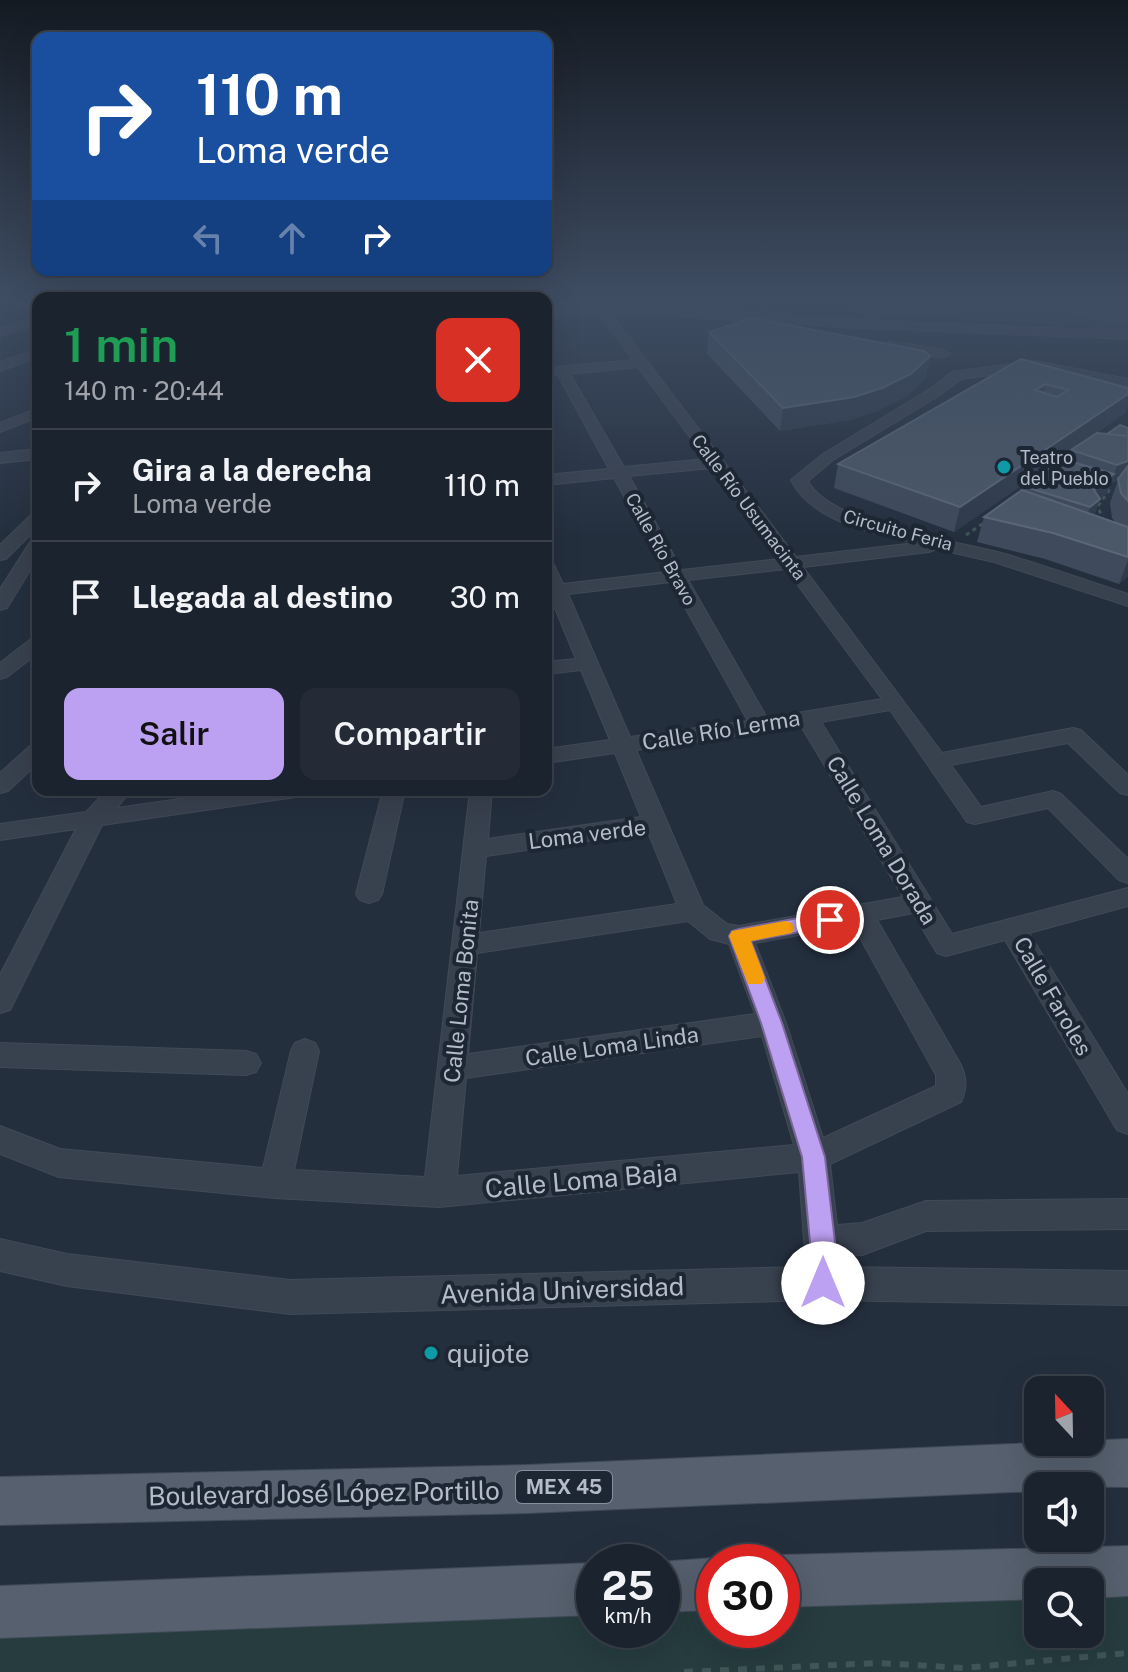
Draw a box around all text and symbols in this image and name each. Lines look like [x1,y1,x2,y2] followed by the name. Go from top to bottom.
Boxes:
[196,62,343,128] text: 110 m
[64,64,168,168] icon: right
[196,129,390,171] text: Loma verde
[186,216,230,260] icon: left
[270,216,314,260] icon: ahead
[354,216,398,260] icon: right
[64,316,178,373] text: 1 min
[436,318,520,402] button: close
[64,375,224,406] text: 140 m · 20:44
[687,430,811,584] street label: Calle Río Usumacinta
[1020,447,1109,489] place label: Teatro del Pueblo
[132,452,372,488] text: Gira a la derecha
[995,458,1013,476] marker: Teatro del Pueblo
[64,463,108,507] icon: right
[444,467,520,503] text: 110 m
[132,488,272,519] text: Loma verde
[621,489,701,609] street label: Calle Río Bravo
[841,505,955,555] street label: Circuito Feria
[64,575,108,619] icon: arrive
[132,579,393,615] text: Llegada al destino
[450,579,520,615] text: 30 m
[64,688,284,780] button: Salir
[300,688,520,780] button: Compartir
[640,705,802,755] street label: Calle Río Lerma
[821,751,943,929] street label: Calle Loma Dorada
[527,814,647,854] street label: Loma verde
[796,886,864,954] pin
[438,898,484,1084] street label: Calle Loma Bonita
[808,898,852,942] icon: arrive
[1009,932,1097,1060] street label: Calle Faroles
[524,1021,700,1071] street label: Calle Loma Linda
[483,1156,679,1204] street label: Calle Loma Baja
[781,1241,865,1325] position arrow
[439,1270,685,1310] street label: Avenida Universidad
[447,1338,530,1369] place label: quijote
[422,1344,440,1362] marker: quijote
[1024,1376,1104,1456] north arrow
[1024,1376,1104,1648] map controls
[516,1471,612,1503] road number: MEX 45
[1024,1472,1104,1552] button: sound
[148,1474,500,1512] street label: Boulevard José López Portillo
[696,1544,800,1648] speed limit sign: 30
[602,1562,654,1609] text: 25
[1024,1568,1104,1648] button: search
[604,1604,652,1628] text: km/h

